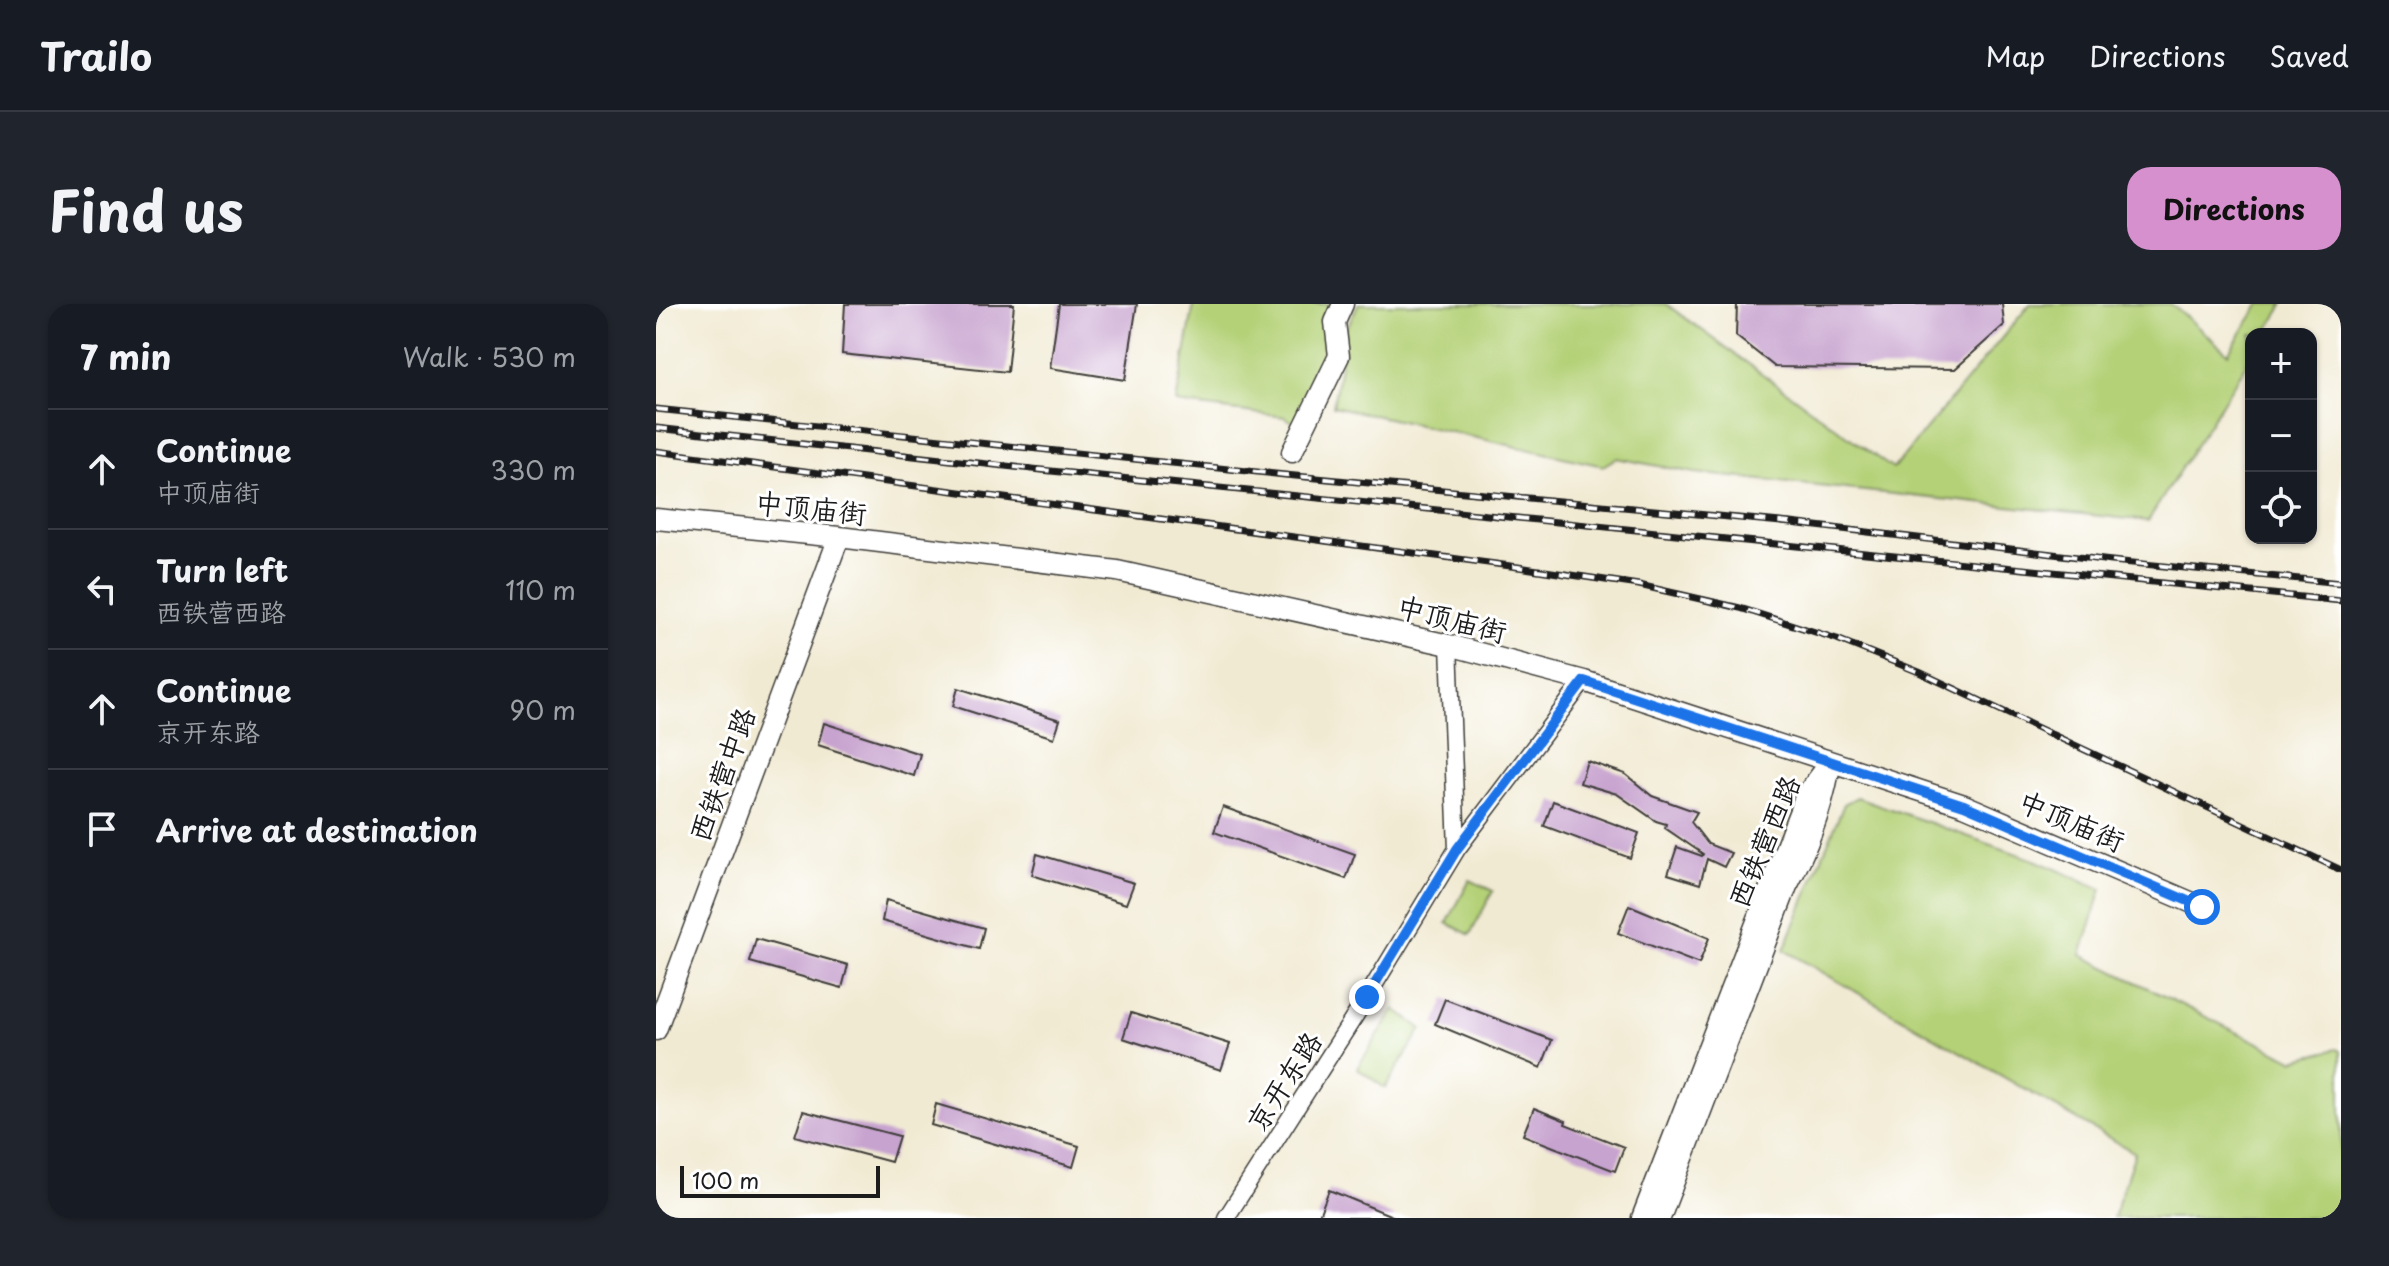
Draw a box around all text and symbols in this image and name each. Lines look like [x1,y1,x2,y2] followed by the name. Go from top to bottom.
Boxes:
[40,27,152,84] text: Trailo
[1986,34,2045,77] text: Map
[2089,34,2226,77] text: Directions
[2270,34,2349,77] text: Saved
[48,166,244,251] text: Find us
[2127,167,2341,250] button: Directions
[2245,328,2317,544] map controls
[2245,328,2317,400] button: +
[80,330,171,382] text: 7 min
[403,337,576,376] text: Walk · 530 m
[2245,400,2317,472] button: −
[156,427,291,472] text: Continue
[80,447,124,491] icon: ahead
[491,450,576,489] text: 330 m
[156,472,260,511] text: 中顶庙街
[2245,472,2317,544] button: locate
[753,480,869,534] street label: 中顶庙街
[156,547,288,592] text: Turn left
[80,567,124,611] icon: left
[505,570,576,609] text: 110 m
[1392,584,1512,652] street label: 中顶庙街
[156,592,286,631] text: 西铁营西路
[156,667,291,712] text: Continue
[80,687,124,731] icon: ahead
[509,690,576,729] text: 90 m
[677,701,765,847] street label: 西铁营中路
[156,712,260,751] text: 京开东路
[1716,768,1810,914] street label: 西铁营西路
[2012,778,2132,862] street label: 中顶庙街
[80,807,124,851] icon: arrive
[156,807,478,852] text: Arrive at destination
[2184,889,2220,925] route start
[1349,979,1385,1015] route end
[1234,1022,1332,1140] street label: 京开东路
[680,1162,880,1198] scale bar
[692,1163,759,1196] text: 100 m

